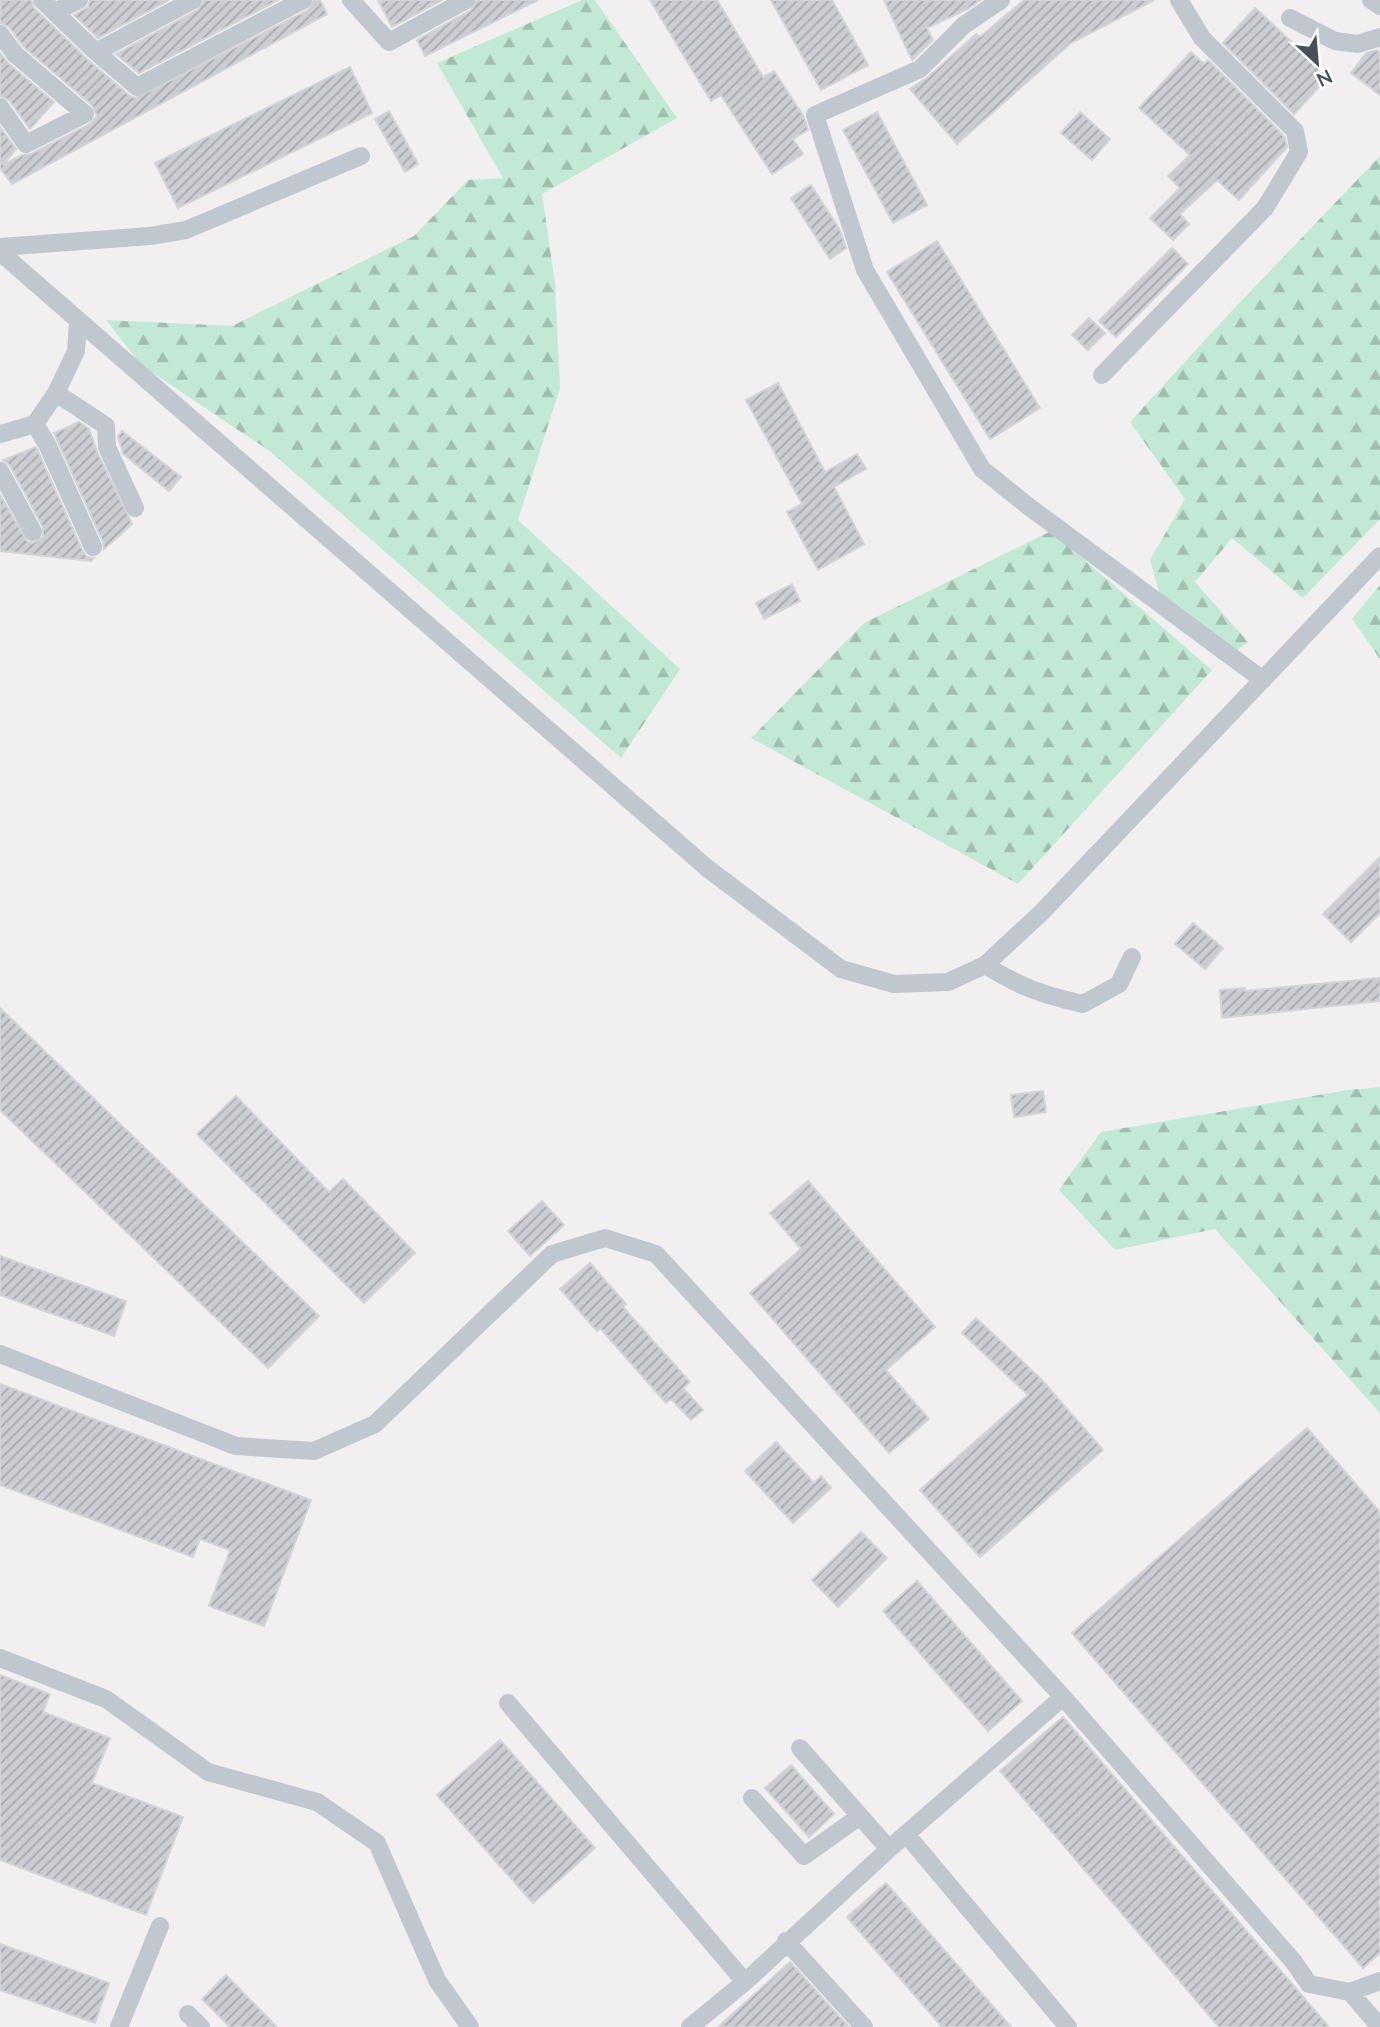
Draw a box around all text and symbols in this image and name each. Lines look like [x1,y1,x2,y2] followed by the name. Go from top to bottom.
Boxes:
[1282,28,1352,98] north arrow
[1313,65,1336,92] text: N

